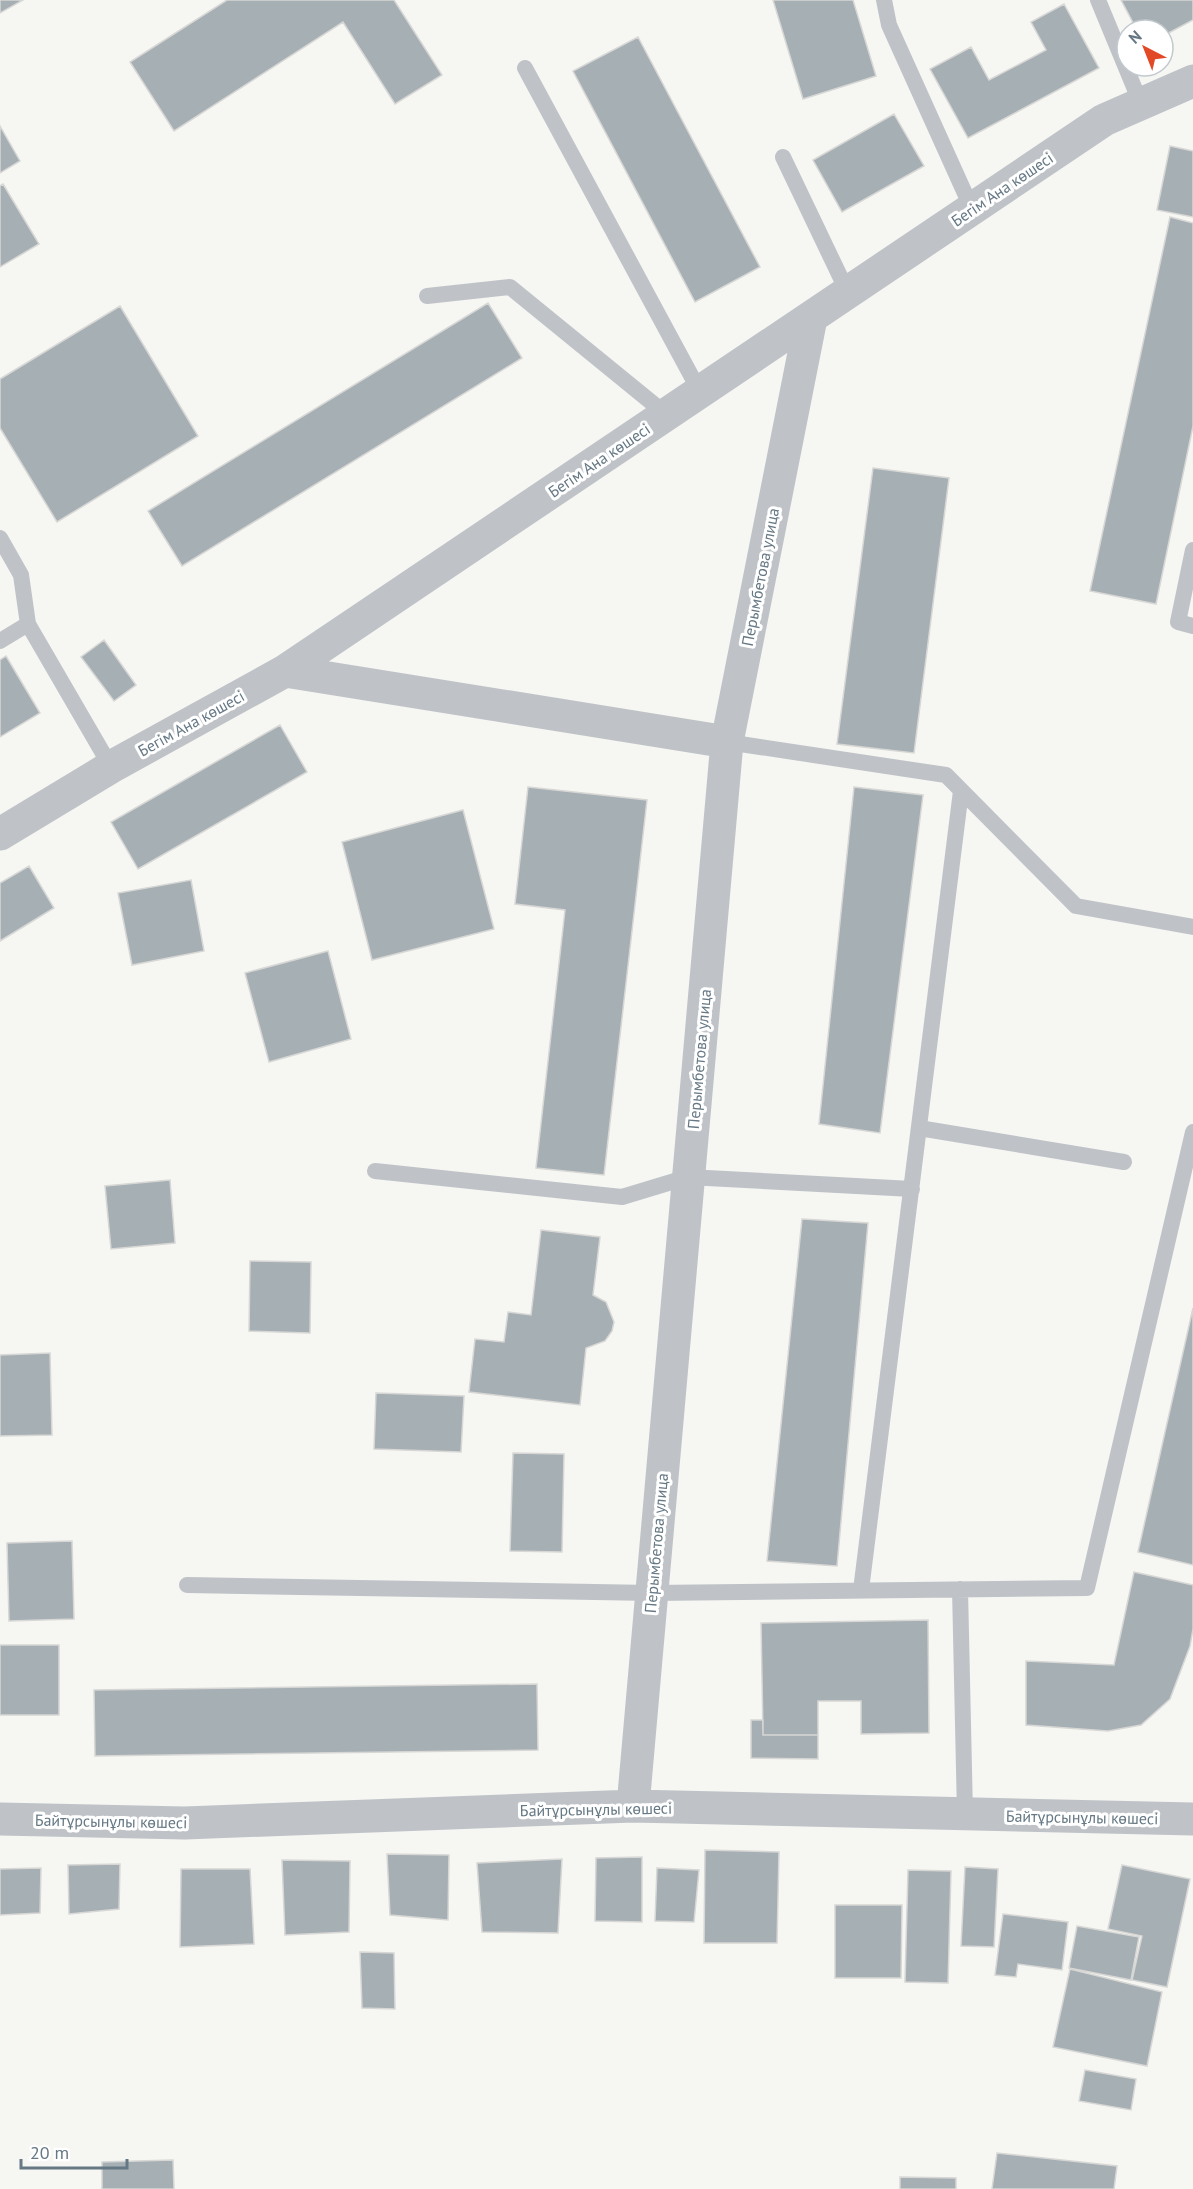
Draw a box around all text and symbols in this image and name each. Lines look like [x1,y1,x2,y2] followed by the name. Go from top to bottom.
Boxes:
[1115,18,1175,78] north arrow
[1124,26,1146,48] text: N
[947,148,1057,230] street label: Бегім Ана көшесі
[544,419,654,501] street label: Бегім Ана көшесі
[737,506,783,648] street label: Перымбетова улица
[134,685,248,761] street label: Бегім Ана көшесі
[683,988,715,1130] street label: Перымбетова улица
[640,1472,672,1614] street label: Перымбетова улица
[520,1798,672,1820] street label: Байтұрсынұлы көшесі
[1006,1806,1158,1828] street label: Байтұрсынұлы көшесі
[35,1810,187,1832] street label: Байтұрсынұлы көшесі
[21,2132,128,2170] scale bar
[30,2141,69,2164] text: 20 m

